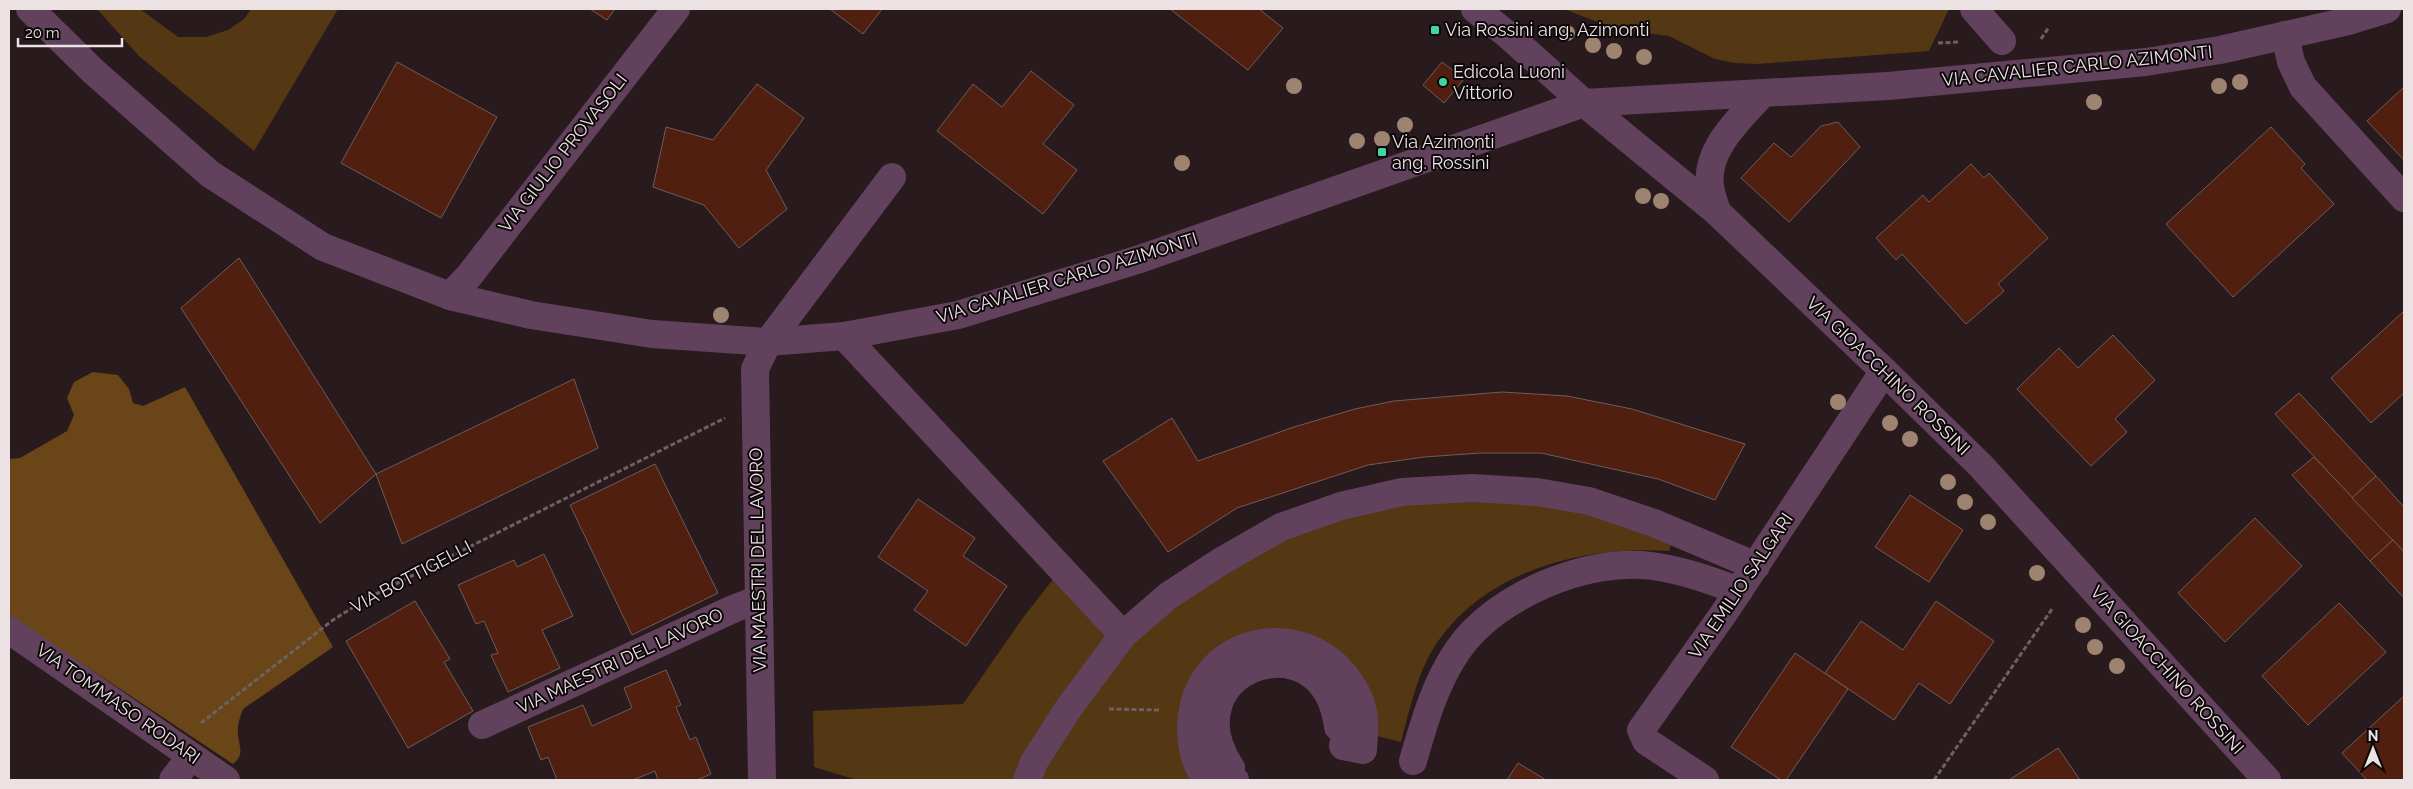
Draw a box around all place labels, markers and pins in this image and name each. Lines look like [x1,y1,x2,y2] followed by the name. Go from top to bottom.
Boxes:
[1445,19,1649,40] place label: Via Rossini ang. Azimonti
[1429,24,1441,36] marker: Via Rossini ang. Azimonti
[1453,61,1565,103] place label: Edicola Luoni Vittorio
[1437,76,1449,88] marker: Edicola Luoni Vittorio
[1392,131,1495,173] place label: Via Azimonti ang. Rossini
[1376,146,1388,158] marker: Via Azimonti ang. Rossini

